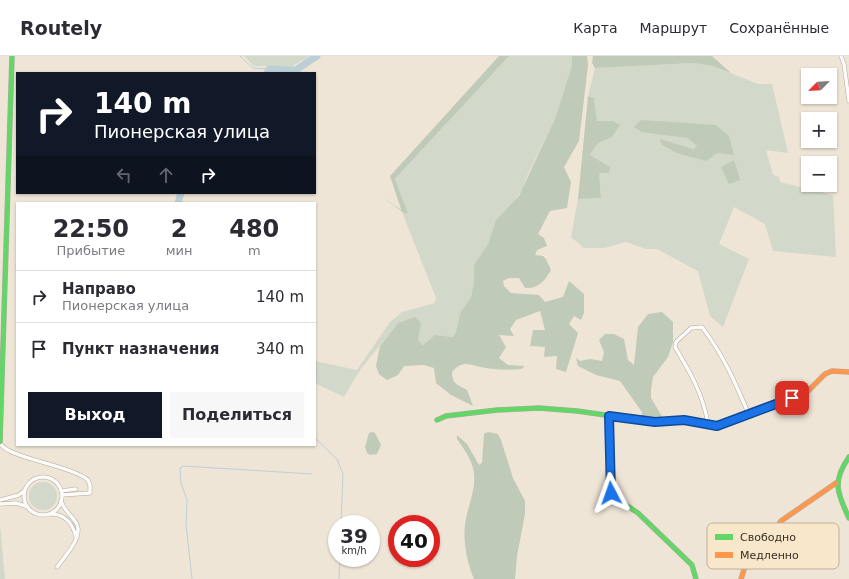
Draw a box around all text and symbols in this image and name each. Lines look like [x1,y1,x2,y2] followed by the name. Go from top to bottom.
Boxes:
[20,17,102,39] text: Routely
[573,20,617,36] text: Карта
[639,20,707,36] text: Маршрут
[729,20,829,36] text: Сохранённые
[801,68,837,104] north arrow
[801,68,837,192] map controls
[94,87,191,120] text: 140 m
[28,88,80,140] icon: right
[801,112,837,148] button: +
[94,121,270,142] text: Пионерская улица
[801,156,837,192] button: −
[113,164,135,186] icon: left
[155,164,177,186] icon: ahead
[197,164,219,186] icon: right
[53,215,129,243] text: 22:50
[171,215,187,243] text: 2
[229,215,279,243] text: 480
[56,243,125,258] text: Прибытие
[166,243,193,258] text: мин
[248,243,261,258] text: m
[62,280,136,298] text: Направо
[28,286,50,308] icon: right
[256,288,304,306] text: 140 m
[62,298,189,313] text: Пионерская улица
[28,338,50,360] icon: arrive
[62,340,219,358] text: Пункт назначения
[256,340,304,358] text: 340 m
[775,381,809,415] pin
[781,387,803,409] icon: arrive
[28,392,162,438] button: Выход
[170,392,304,438] button: Поделиться
[590,472,632,514] position arrow
[388,515,440,567] speed limit sign: 40
[707,523,839,569] legend
[340,524,368,548] text: 39
[740,531,796,544] text: Свободно
[341,545,367,556] text: km/h
[740,549,799,562] text: Медленно

